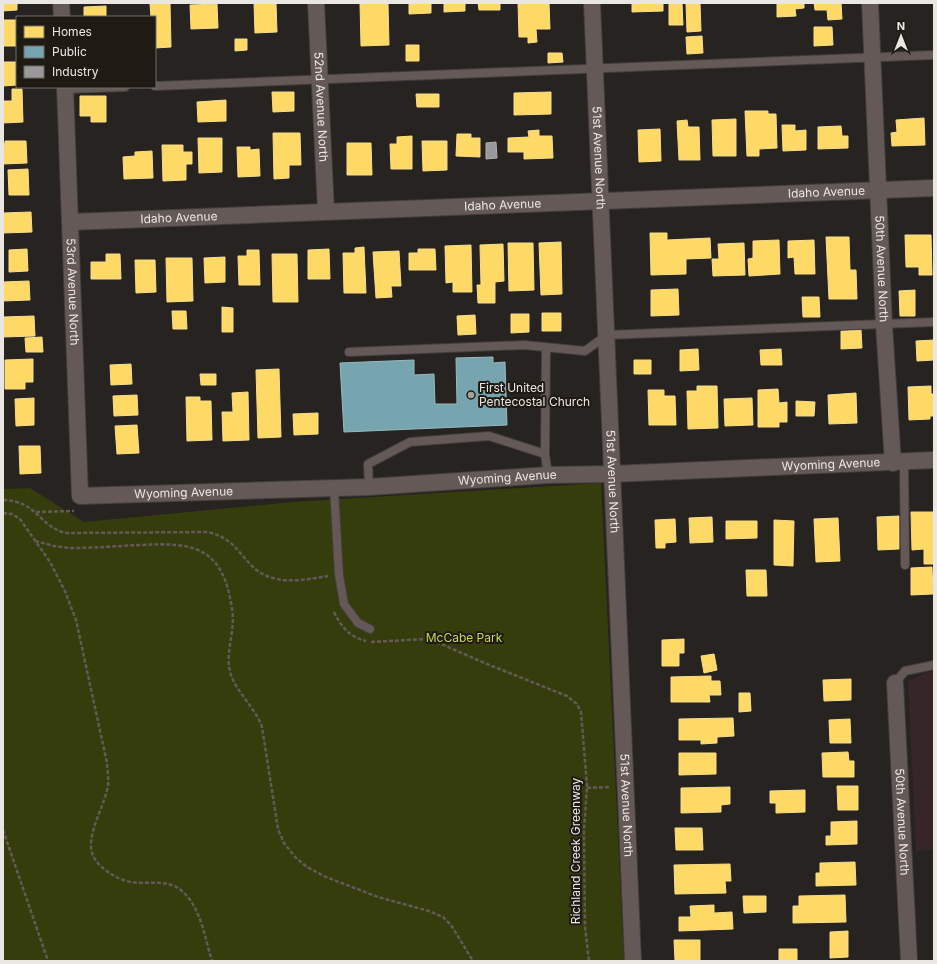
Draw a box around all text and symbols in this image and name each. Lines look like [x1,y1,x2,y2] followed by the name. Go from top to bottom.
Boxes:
[16,16,156,88] legend
[881,16,921,56] north arrow
[897,19,905,33] text: N
[52,24,92,39] text: Homes
[52,44,87,59] text: Public
[311,52,332,162] street label: 52nd Avenue North
[52,64,99,79] text: Industry
[589,106,609,210] street label: 51st Avenue North
[788,183,865,201] street label: Idaho Avenue
[464,195,542,214] street label: Idaho Avenue
[140,208,218,226] street label: Idaho Avenue
[872,215,892,323] street label: 50th Avenue North
[64,238,82,346] street label: 53rd Avenue North
[479,380,590,409] place label: First United Pentecostal Church
[466,390,476,400] marker: First United Pentecostal Church
[603,430,623,534] street label: 51st Avenue North
[781,454,881,474] street label: Wyoming Avenue
[457,467,557,488] street label: Wyoming Avenue
[134,483,233,501] street label: Wyoming Avenue
[426,630,503,645] park label: McCabe Park
[617,753,637,857] street label: 51st Avenue North
[892,768,913,876] street label: 50th Avenue North
[568,777,583,924] street label: Richland Creek Greenway

